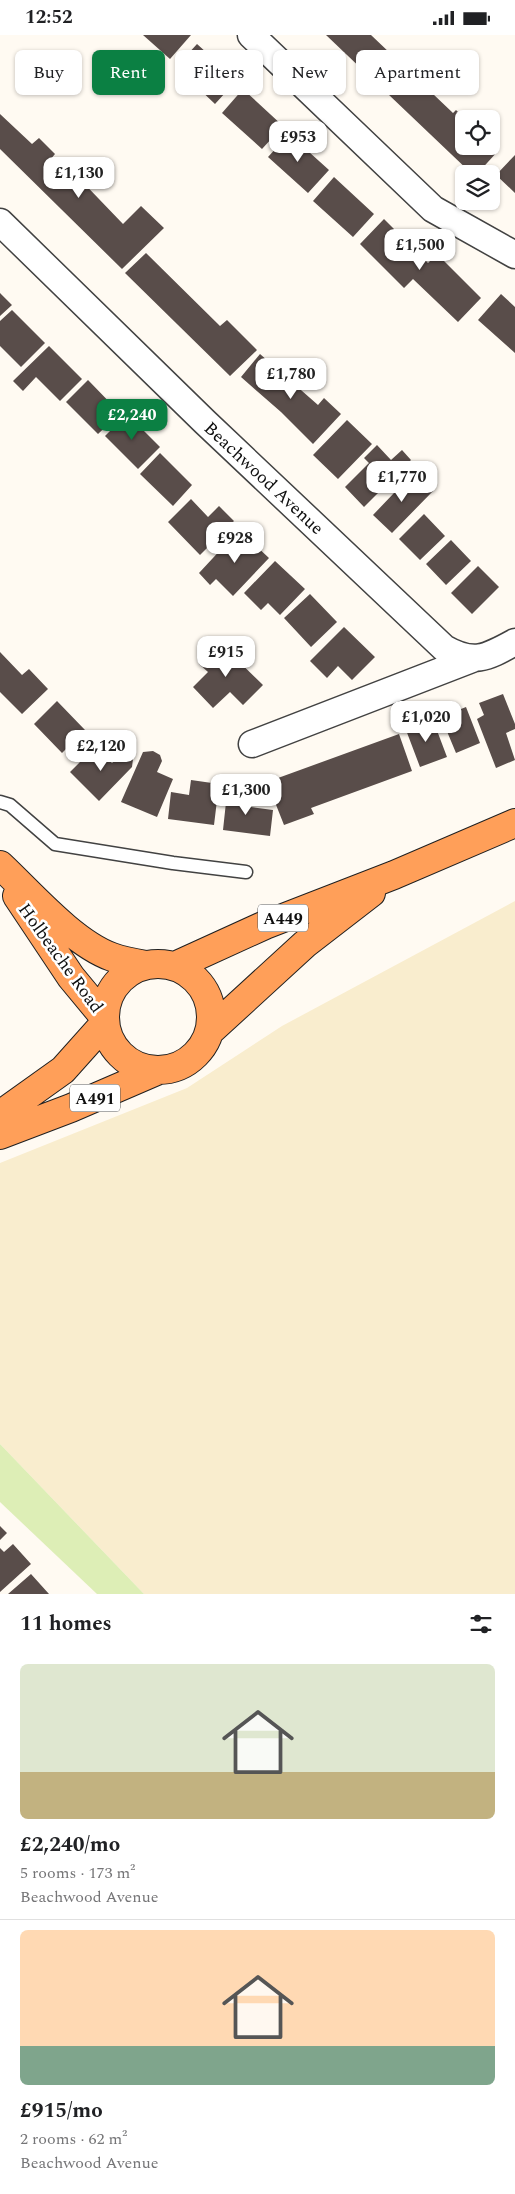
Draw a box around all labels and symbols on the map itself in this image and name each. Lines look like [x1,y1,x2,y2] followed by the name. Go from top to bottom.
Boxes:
[268,121,328,163] pin: £953
[38,156,120,199] pin: £1,130
[379,229,461,271] pin: £1,500
[250,357,332,400] pin: £1,780
[91,399,173,441] pin: £2,240
[198,415,330,541] street label: Beachwood Avenue
[361,461,443,503] pin: £1,770
[205,521,265,564] pin: £928
[196,635,256,678] pin: £915
[385,701,467,743] pin: £1,020
[60,729,142,772] pin: £2,120
[205,773,287,816] pin: £1,300
[11,898,110,1019] street label: Holbeache Road
[258,905,308,931] road number: A449
[70,1085,120,1111] road number: A491

